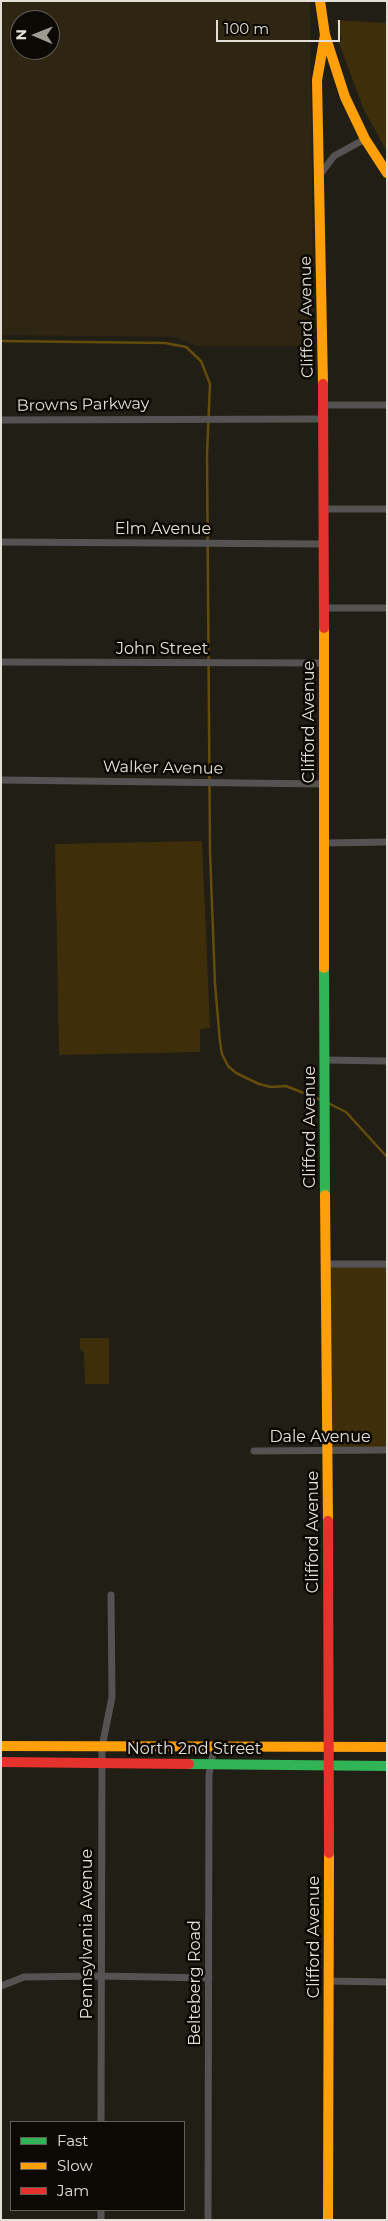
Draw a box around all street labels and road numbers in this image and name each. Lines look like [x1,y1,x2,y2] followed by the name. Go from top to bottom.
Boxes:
[296,256,318,378] street label: Clifford Avenue
[17,394,149,416] street label: Browns Parkway
[115,519,211,539] street label: Elm Avenue
[116,639,208,659] street label: John Street
[299,661,319,783] street label: Clifford Avenue
[103,757,223,779] street label: Walker Avenue
[300,1066,320,1188] street label: Clifford Avenue
[269,1427,371,1447] street label: Dale Avenue
[303,1471,323,1593] street label: Clifford Avenue
[127,1739,261,1759] street label: North 2nd Street
[77,1849,97,2019] street label: Pennsylvania Avenue
[304,1876,324,1998] street label: Clifford Avenue
[185,1920,205,2046] street label: Belteberg Road

